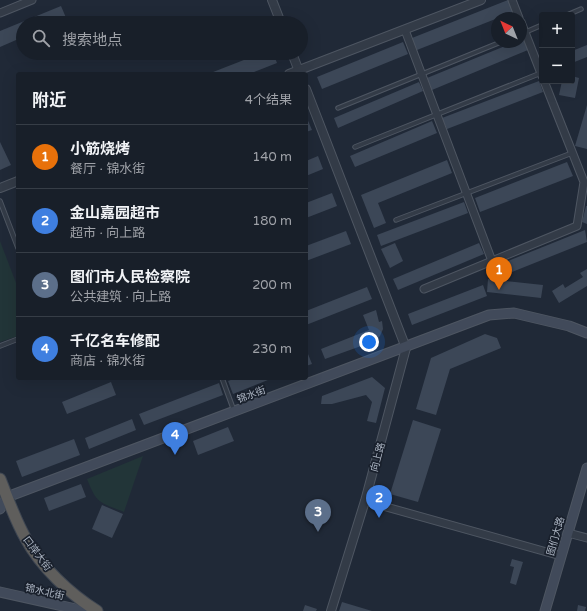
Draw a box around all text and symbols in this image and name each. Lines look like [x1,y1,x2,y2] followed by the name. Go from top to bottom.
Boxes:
[491,12,527,48] north arrow
[539,12,575,84] map controls
[539,12,575,48] button: +
[16,16,308,60] search box
[30,27,52,49] icon: search
[62,31,122,49] text: 搜索地点
[539,48,575,84] button: −
[32,90,66,111] text: 附近
[245,92,292,108] text: 4个结果
[70,140,130,158] text: 小筋烧烤
[41,149,49,165] text: 1
[252,149,292,165] text: 140 m
[70,161,145,177] text: 餐厅 · 锦水街
[70,204,160,222] text: 金山嘉园超市
[41,213,49,229] text: 2
[252,213,292,229] text: 180 m
[70,225,145,241] text: 超市 · 向上路
[486,257,512,290] pin: 1
[70,268,190,286] text: 图们市人民检察院
[41,277,49,293] text: 3
[252,277,292,293] text: 200 m
[70,289,171,305] text: 公共建筑 · 向上路
[70,332,160,350] text: 千亿名车修配
[359,332,379,352] your location
[41,341,49,357] text: 4
[252,341,292,357] text: 230 m
[70,353,145,369] text: 商店 · 锦水街
[235,384,268,406] street label: 锦水街
[162,422,188,455] pin: 4
[368,441,388,473] street label: 向上路
[366,485,392,518] pin: 2
[305,499,331,532] pin: 3
[545,515,567,557] street label: 图们大路
[20,534,54,573] street label: 口岸大街
[24,582,66,602] street label: 锦水北街

